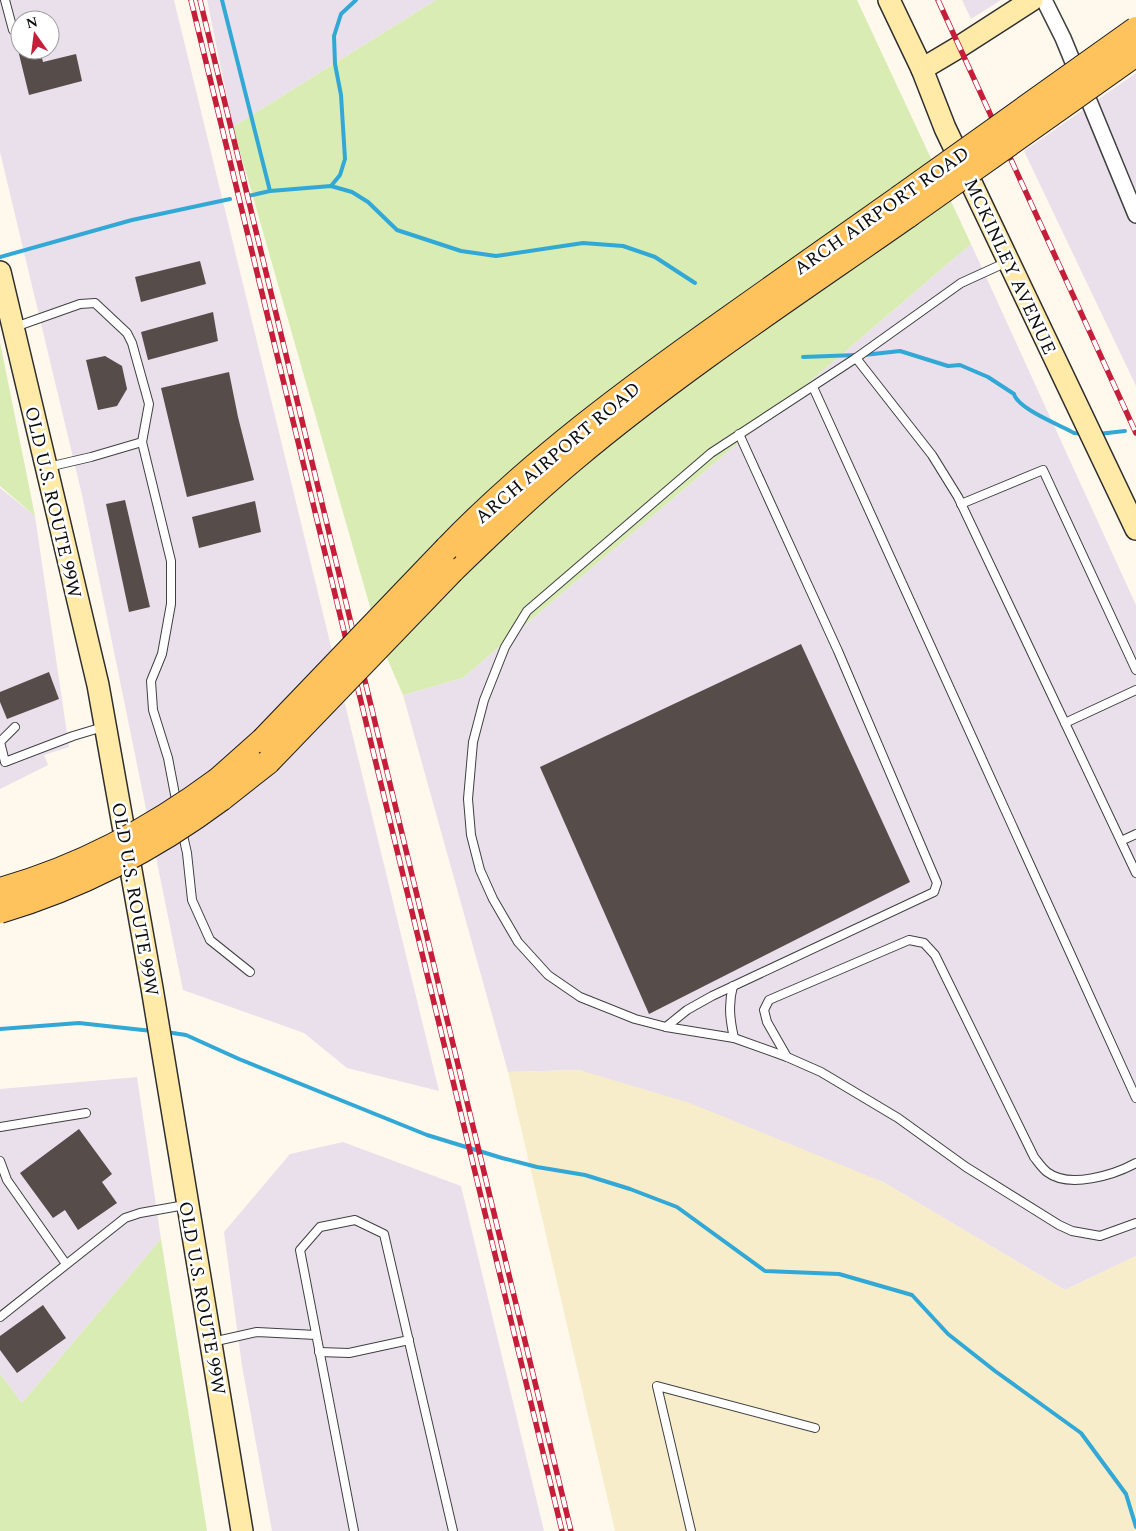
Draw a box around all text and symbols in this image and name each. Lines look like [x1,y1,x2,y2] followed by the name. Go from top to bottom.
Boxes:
[10,10,60,60] north arrow
[24,11,40,34] text: N
[788,140,976,283] street label: ARCH AIRPORT ROAD
[956,173,1063,360] street label: MCKINLEY AVENUE
[469,375,647,531] street label: ARCH AIRPORT ROAD
[16,403,89,602] street label: OLD U.S. ROUTE 99W
[103,800,166,999] street label: OLD U.S. ROUTE 99W
[170,1199,233,1398] street label: OLD U.S. ROUTE 99W

